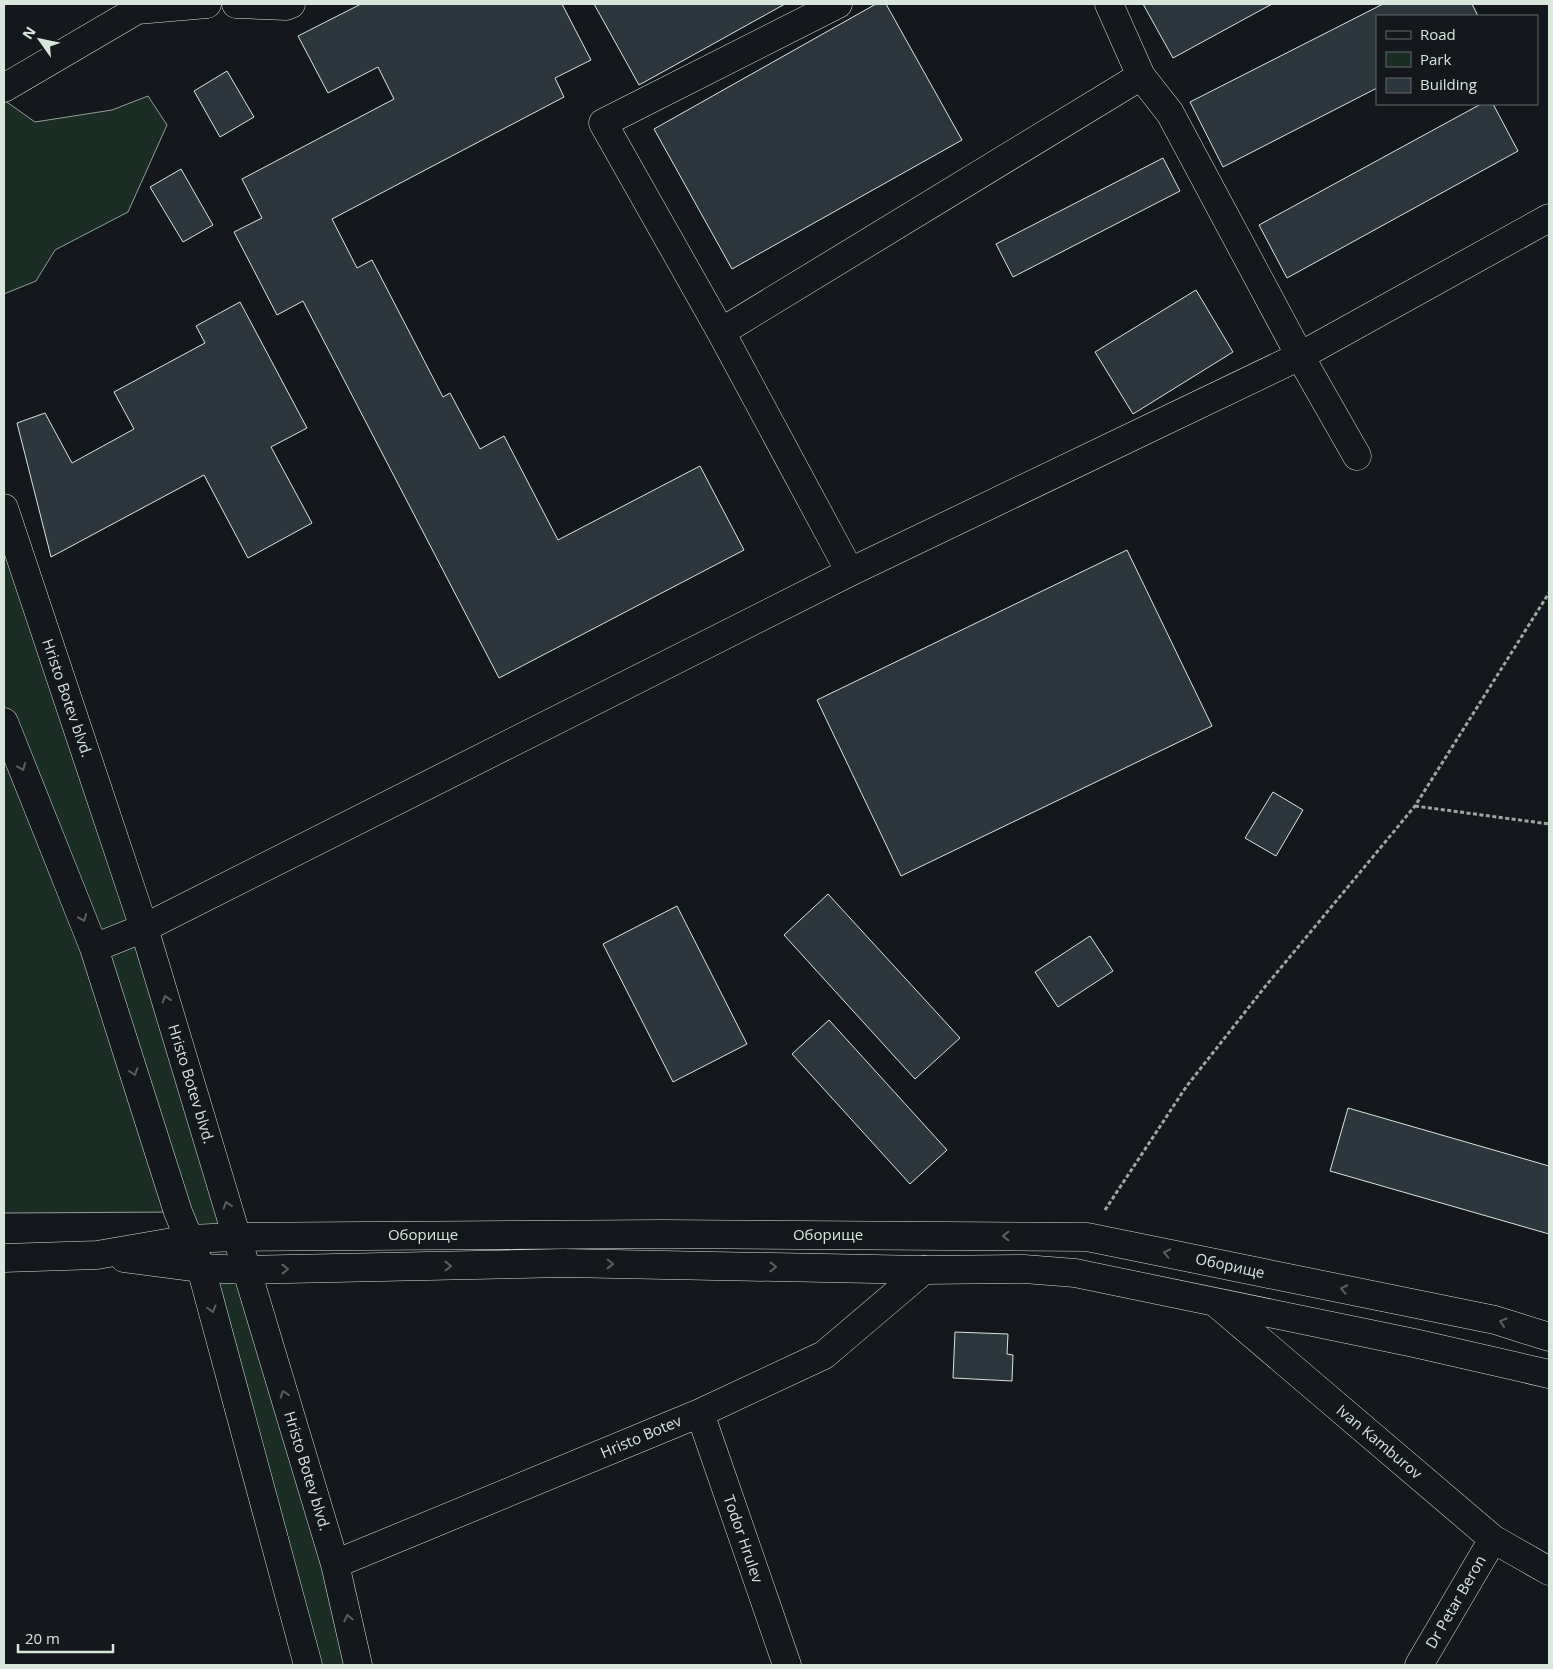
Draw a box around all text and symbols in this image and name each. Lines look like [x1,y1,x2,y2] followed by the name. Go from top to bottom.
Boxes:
[15,15,65,65] north arrow
[1376,15,1538,105] legend
[18,23,40,43] text: N
[1420,24,1456,44] text: Road
[1420,49,1451,69] text: Park
[1420,74,1477,94] text: Building
[38,636,98,759] street label: Hristo Botev blvd.
[16,762,26,771] one-way arrow
[76,913,87,922] one-way arrow
[161,995,171,1004] one-way arrow
[164,1022,220,1146] street label: Hristo Botev blvd.
[128,1067,138,1076] one-way arrow
[223,1201,233,1210] one-way arrow
[388,1224,458,1244] street label: Оборище
[793,1224,863,1244] street label: Оборище
[1002,1231,1010,1241] one-way arrow
[1163,1248,1172,1259] one-way arrow
[1194,1248,1267,1282] street label: Оборище
[606,1259,614,1269] one-way arrow
[444,1261,452,1271] one-way arrow
[769,1261,777,1272] one-way arrow
[281,1264,289,1275] one-way arrow
[1339,1284,1348,1295] one-way arrow
[206,1305,217,1314] one-way arrow
[1499,1318,1507,1328] one-way arrow
[280,1390,290,1399] one-way arrow
[1333,1400,1427,1483] street label: Ivan Kamburov
[280,1409,336,1533] street label: Hristo Botev blvd.
[597,1410,685,1462] street label: Hristo Botev
[720,1492,768,1586] street label: Todor Hrulev
[1420,1551,1490,1652] street label: Dr Petar Beron
[343,1613,354,1622] one-way arrow
[18,1622,112,1654] scale bar
[25,1628,60,1648] text: 20 m

